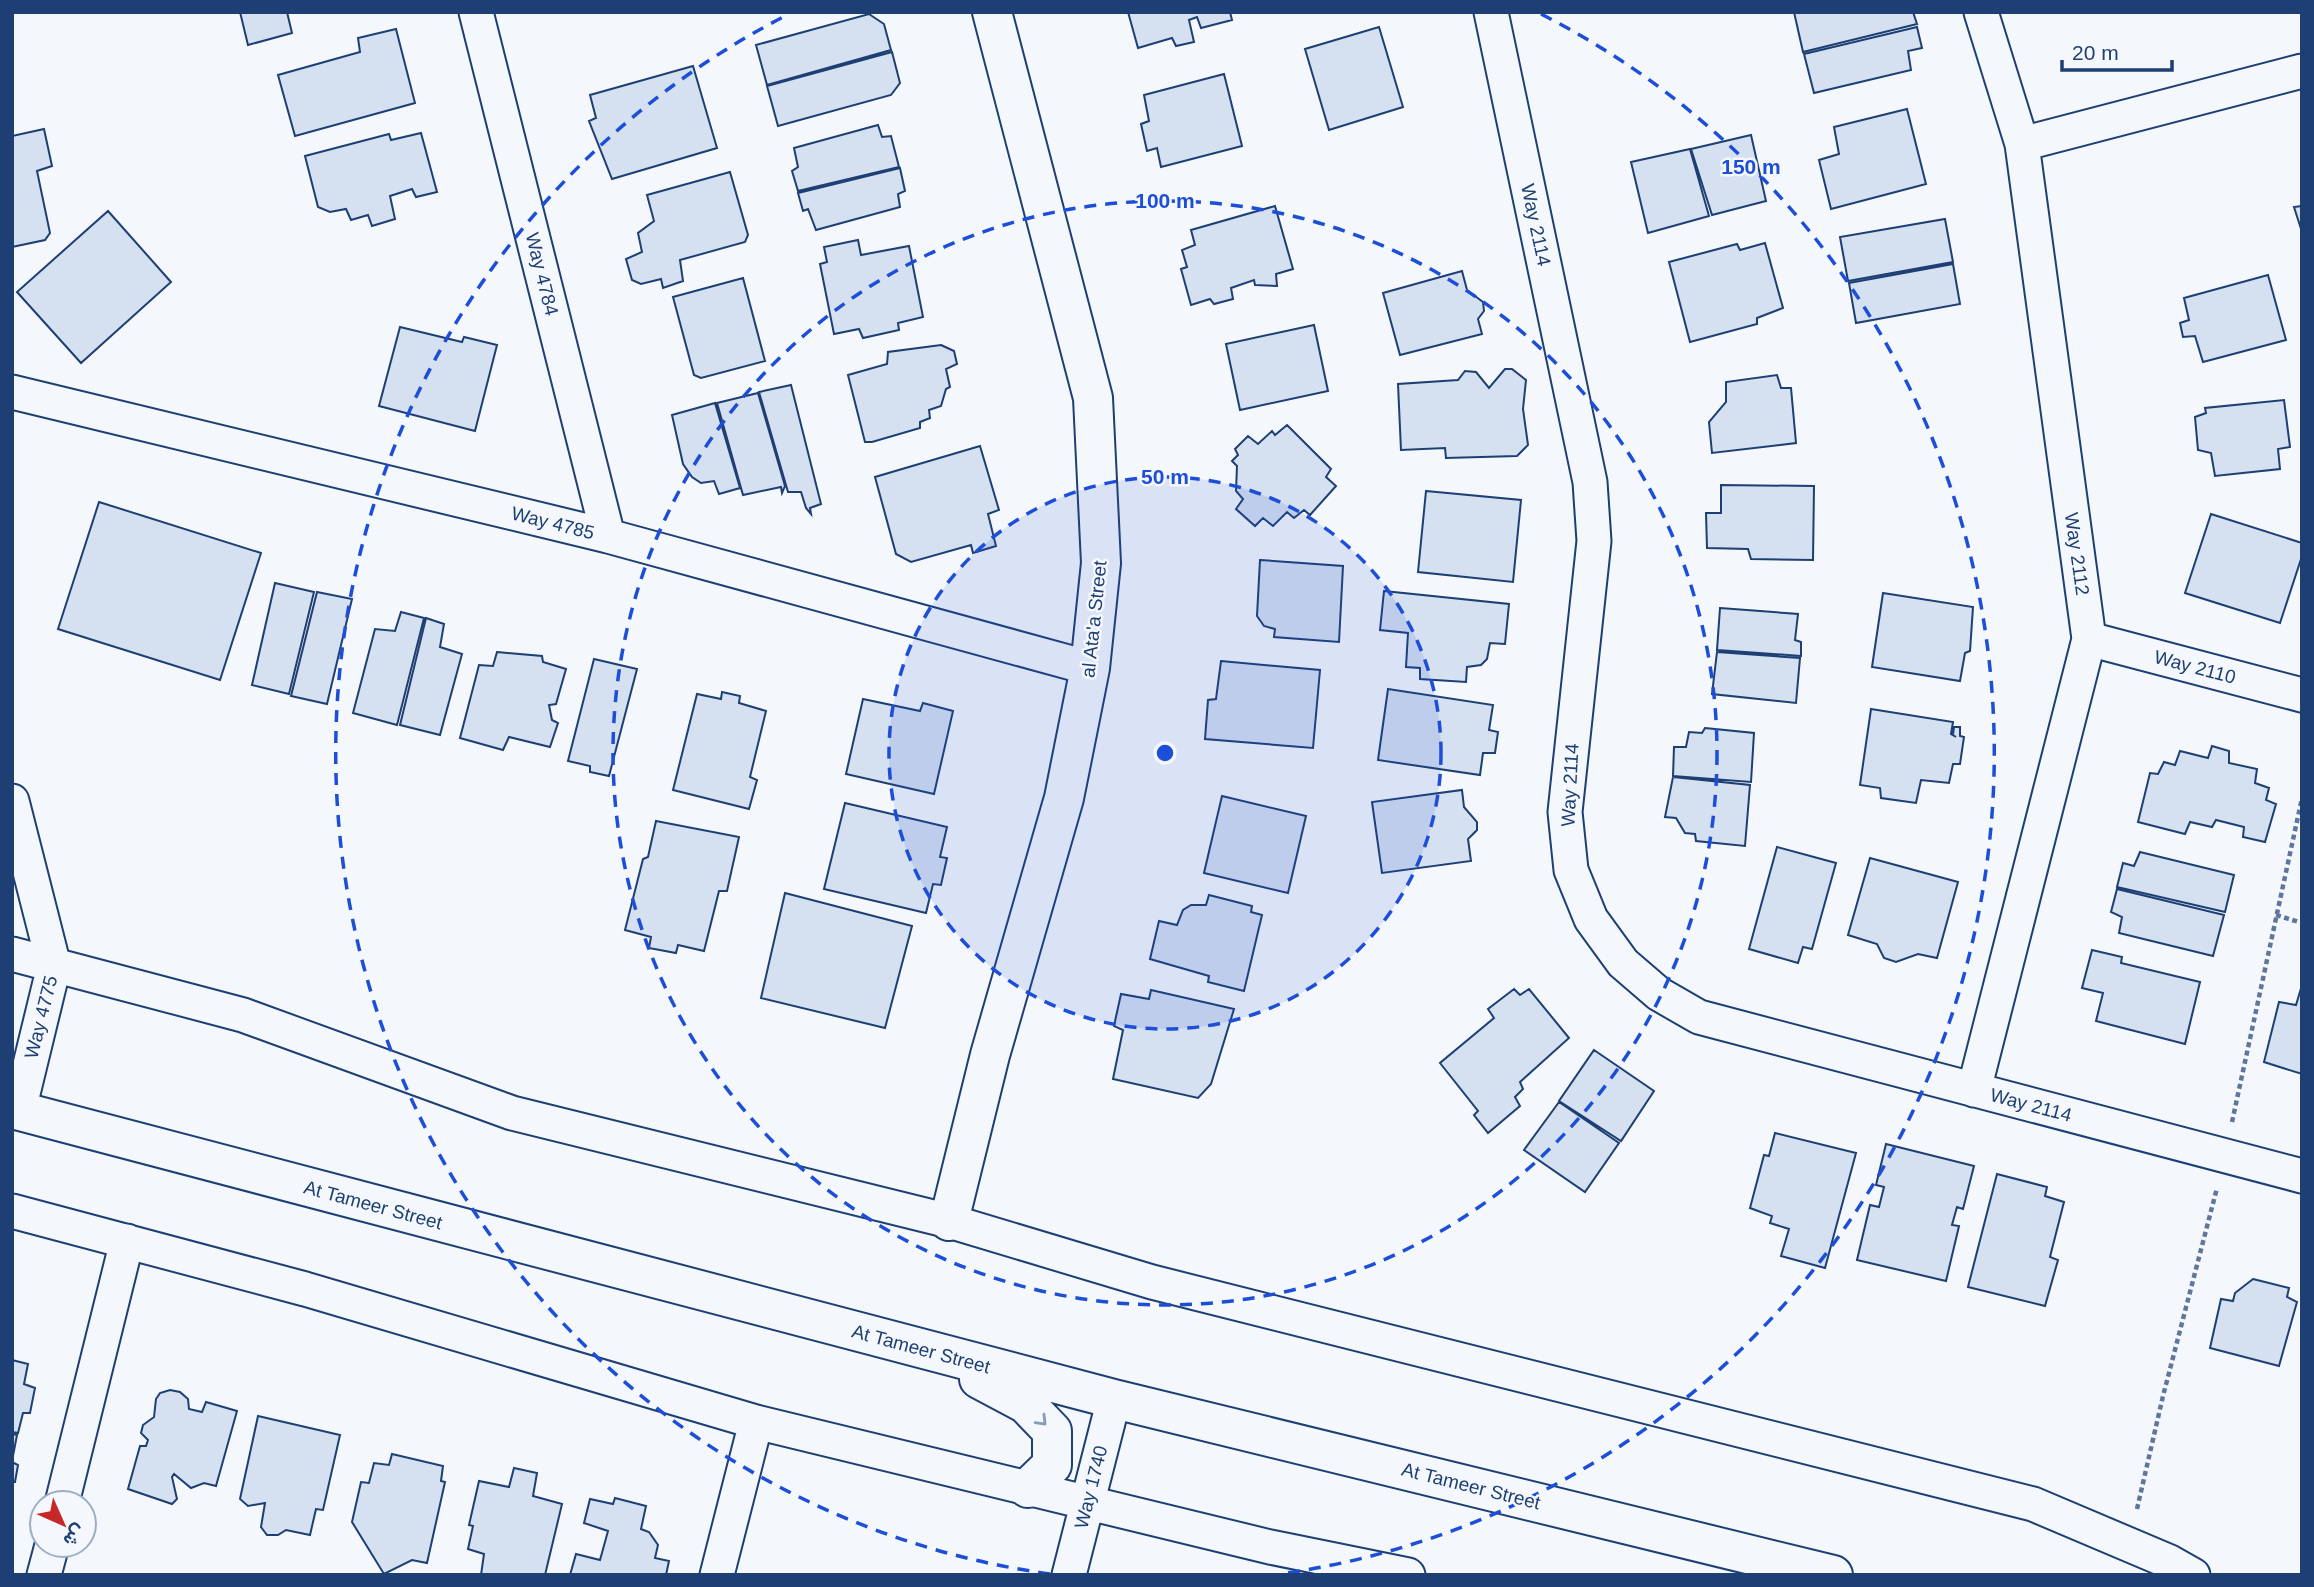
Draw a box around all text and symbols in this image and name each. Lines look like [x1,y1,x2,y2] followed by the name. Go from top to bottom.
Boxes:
[2062,28,2172,72] scale bar
[2072,41,2119,64] text: 20 m
[1721,155,1781,178] text: 150 m
[1517,182,1555,268] street label: Way 2114
[1135,189,1195,212] text: 100 m
[522,230,563,318] street label: Way 4784
[1141,465,1189,488] text: 50 m
[509,503,597,543] street label: Way 4785
[2061,511,2093,597] street label: Way 2112
[1077,559,1111,679] street label: al Ata'a Street
[2152,646,2238,688] street label: Way 2110
[1153,741,1177,765] centre of rings
[1557,742,1583,827] street label: Way 2114
[21,973,61,1061] street label: Way 4775
[1988,1084,2074,1126] street label: Way 2114
[302,1176,445,1234] street label: At Tameer Street
[850,1320,993,1378] street label: At Tameer Street
[1033,1413,1046,1426] one-way arrow
[1071,1443,1111,1531] street label: Way 1740
[1399,1459,1543,1514] street label: At Tameer Street
[28,1489,98,1559] north arrow
[58,1519,90,1551] text: ش

